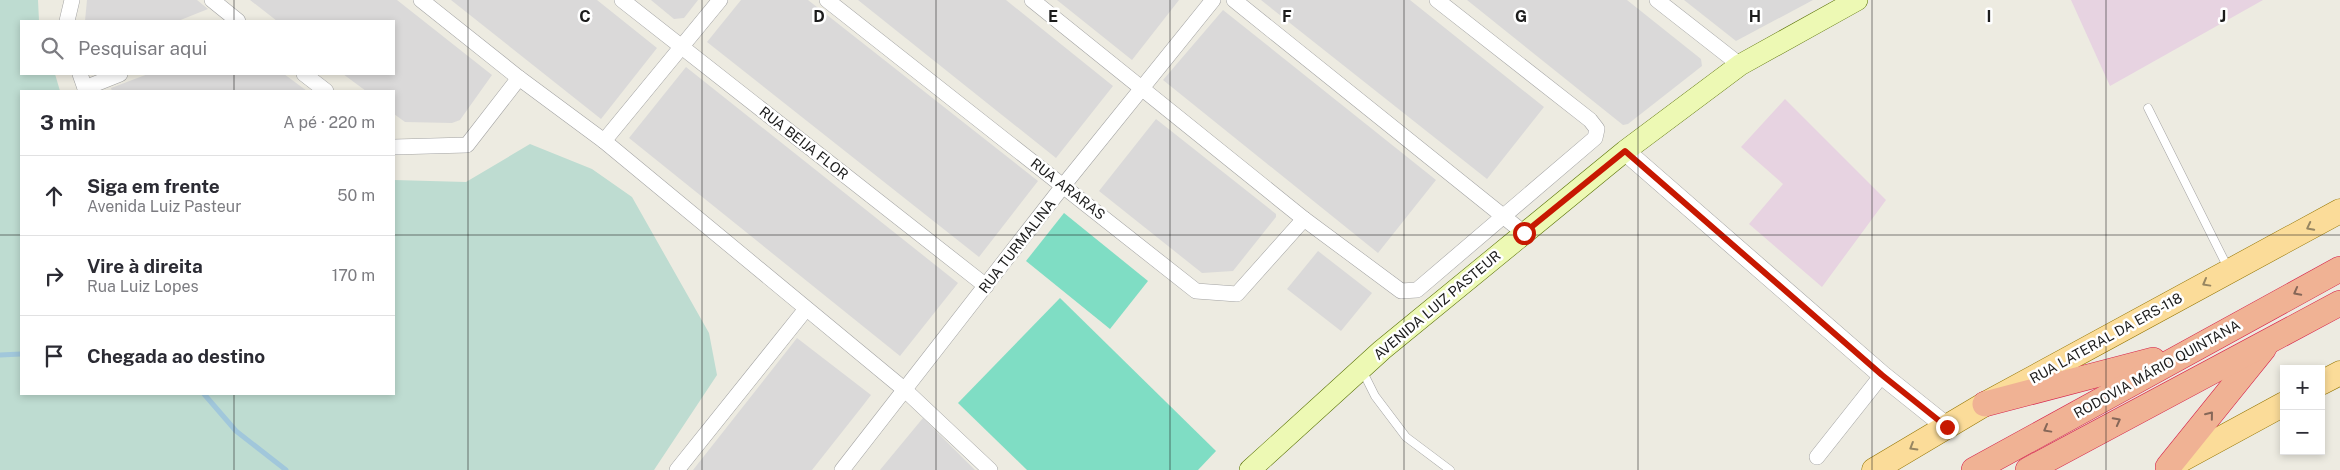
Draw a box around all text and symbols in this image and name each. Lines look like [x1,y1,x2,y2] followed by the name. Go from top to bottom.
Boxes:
[579,7,591,26] text: C
[813,7,825,26] text: D
[1048,7,1058,26] text: E
[1282,7,1292,26] text: F
[1515,7,1527,26] text: G
[1749,7,1761,26] text: H
[1987,7,1991,26] text: I
[2220,7,2226,26] text: J
[20,20,395,75] search box
[38,34,66,62] icon: search
[78,37,207,59] text: Pesquisar aqui
[756,103,852,183] street label: RUA BEIJA FLOR
[40,110,96,135] text: 3 min
[283,113,375,132] text: A pé · 220 m
[1028,155,1108,223] street label: RUA ARARAS
[87,175,220,197] text: Siga em frente
[40,182,68,210] icon: ahead
[337,186,375,205] text: 50 m
[975,196,1059,296] street label: RUA TURMALINA
[87,197,241,216] text: Avenida Luiz Pasteur
[2306,221,2315,231] one-way arrow
[1513,222,1536,245] route start
[1370,247,1504,363] street label: AVENIDA LUIZ PASTEUR
[87,255,203,277] text: Vire à direita
[40,262,68,290] icon: right
[332,266,375,285] text: 170 m
[87,277,199,296] text: Rua Luiz Lopes
[2202,277,2211,287] one-way arrow
[2293,286,2302,296] one-way arrow
[2027,289,2185,387] street label: RUA LATERAL DA ERS-118
[2071,316,2243,421] street label: RODOVIA MÁRIO QUINTANA
[40,342,68,370] icon: arrive
[87,345,265,367] text: Chegada ao destino
[2280,365,2325,455] map controls
[2280,365,2325,410] button: +
[2280,410,2325,455] button: −
[2204,412,2212,421] one-way arrow
[1936,416,1959,439] route end
[2112,418,2121,428] one-way arrow
[2044,423,2053,433] one-way arrow
[1910,441,1919,451] one-way arrow

